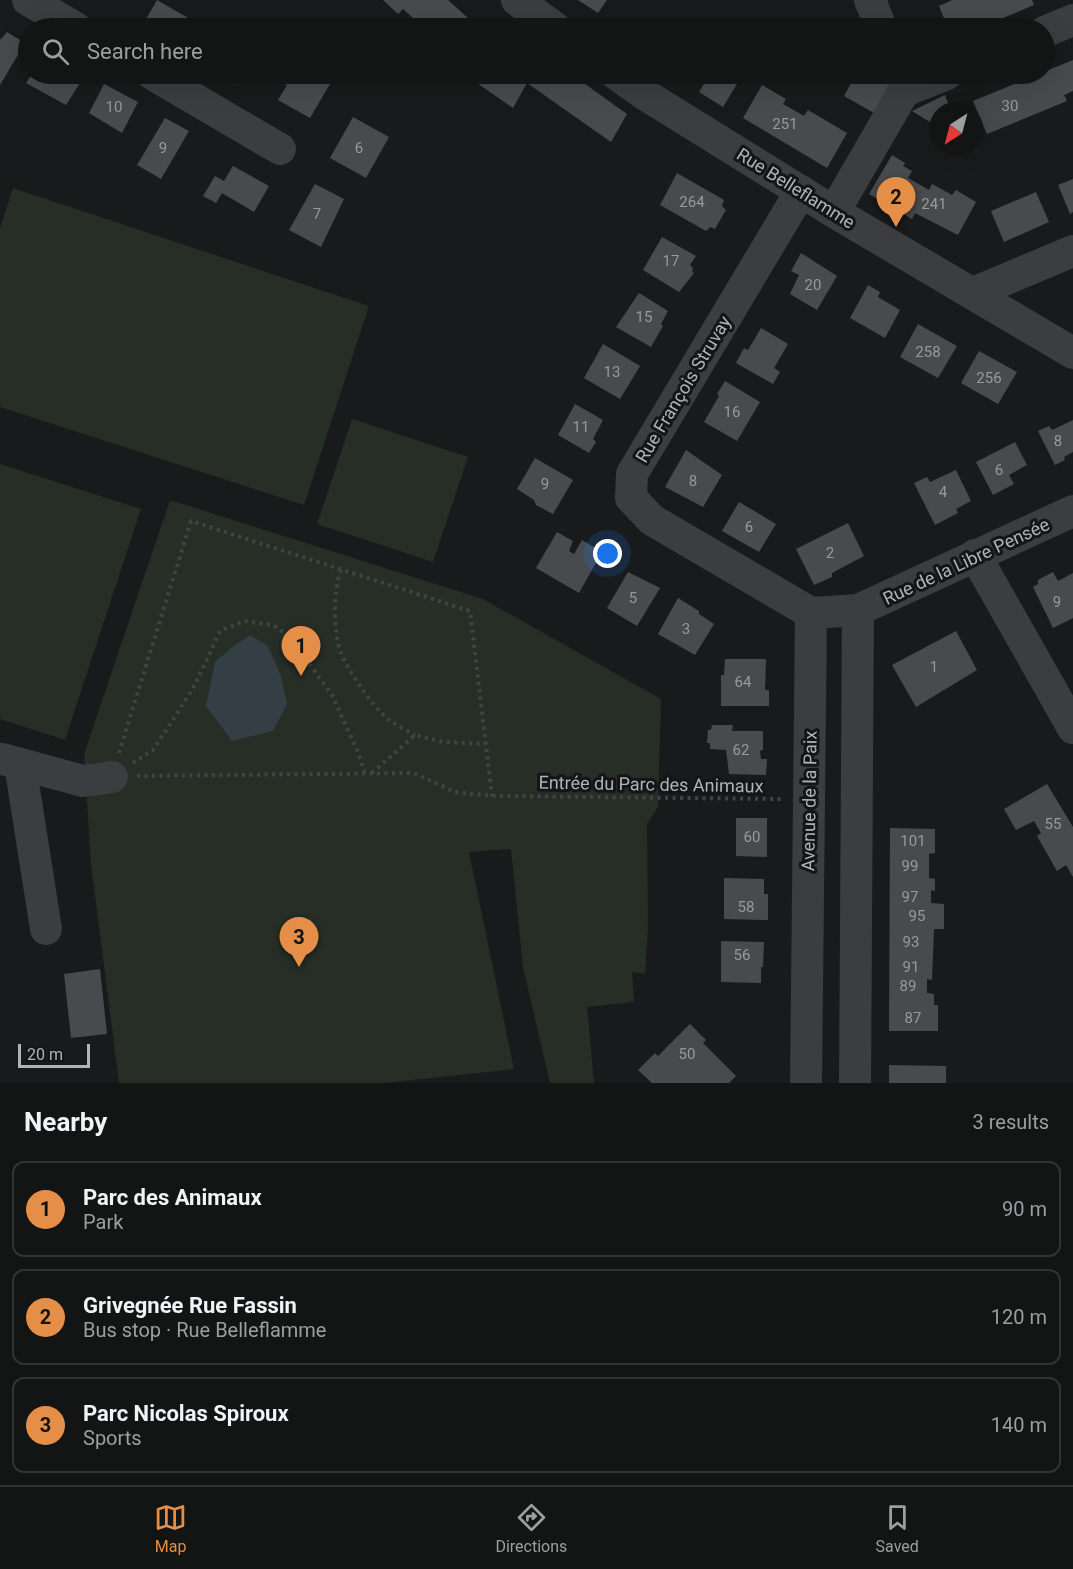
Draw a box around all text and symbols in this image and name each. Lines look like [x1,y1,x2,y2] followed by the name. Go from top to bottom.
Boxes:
[18,18,1055,84] search box
[39,35,72,68] icon: search
[87,39,203,64] text: Search here
[1002,97,1018,115] house number: 30
[106,98,122,116] house number: 10
[929,102,983,156] north arrow
[772,115,798,133] house number: 251
[159,139,167,157] house number: 9
[355,139,363,157] house number: 6
[733,143,859,233] street label: Rue Belleflamme
[876,178,916,227] pin: 2
[679,193,705,211] house number: 264
[921,195,947,213] house number: 241
[313,205,321,223] house number: 7
[663,252,679,270] house number: 17
[805,276,821,294] house number: 20
[636,308,652,326] house number: 15
[631,311,735,466] street label: Rue François Struvay
[915,343,941,361] house number: 258
[604,363,620,381] house number: 13
[976,369,1002,387] house number: 256
[724,403,740,421] house number: 16
[573,418,589,436] house number: 11
[1054,432,1062,450] house number: 8
[995,461,1003,479] house number: 6
[689,472,697,490] house number: 8
[541,475,549,493] house number: 9
[939,483,948,501] house number: 4
[880,513,1052,609] street label: Rue de la Libre Pensée
[745,518,753,536] house number: 6
[593,539,622,568] your location
[826,544,834,562] house number: 2
[629,589,637,607] house number: 5
[1053,593,1061,611] house number: 9
[682,620,690,638] house number: 3
[282,626,320,676] pin: 1
[930,658,938,676] house number: 1
[735,673,752,691] house number: 64
[797,731,821,871] street label: Avenue de la Paix
[733,741,749,759] house number: 62
[538,772,764,796] street label: Entrée du Parc des Animaux
[1045,815,1061,833] house number: 55
[744,828,760,846] house number: 60
[900,832,926,850] house number: 101
[902,857,918,875] house number: 99
[902,888,918,906] house number: 97
[738,898,754,916] house number: 58
[909,907,925,925] house number: 95
[280,918,318,967] pin: 3
[903,933,919,951] house number: 93
[734,946,750,964] house number: 56
[903,958,919,976] house number: 91
[900,977,916,995] house number: 89
[905,1009,921,1027] house number: 87
[18,1041,90,1068] scale bar
[27,1045,63,1064] text: 20 m
[679,1045,695,1063] house number: 50
[24,1107,107,1137] text: Nearby
[973,1110,1049,1134] text: 3 results
[83,1185,262,1210] text: Parc des Animaux
[40,1197,51,1221] text: 1
[1002,1197,1047,1221] text: 90 m
[83,1210,123,1234] text: Park
[83,1293,297,1318] text: Grivegnée Rue Fassin
[40,1305,51,1329] text: 2
[991,1305,1047,1329] text: 120 m
[83,1318,326,1342] text: Bus stop · Rue Belleflamme
[83,1401,289,1426] text: Parc Nicolas Spiroux
[40,1413,51,1437] text: 3
[991,1413,1047,1437] text: 140 m
[83,1426,142,1450] text: Sports
[154,1501,187,1556] tab: Map
[495,1501,567,1556] tab: Directions
[876,1501,919,1556] tab: Saved

